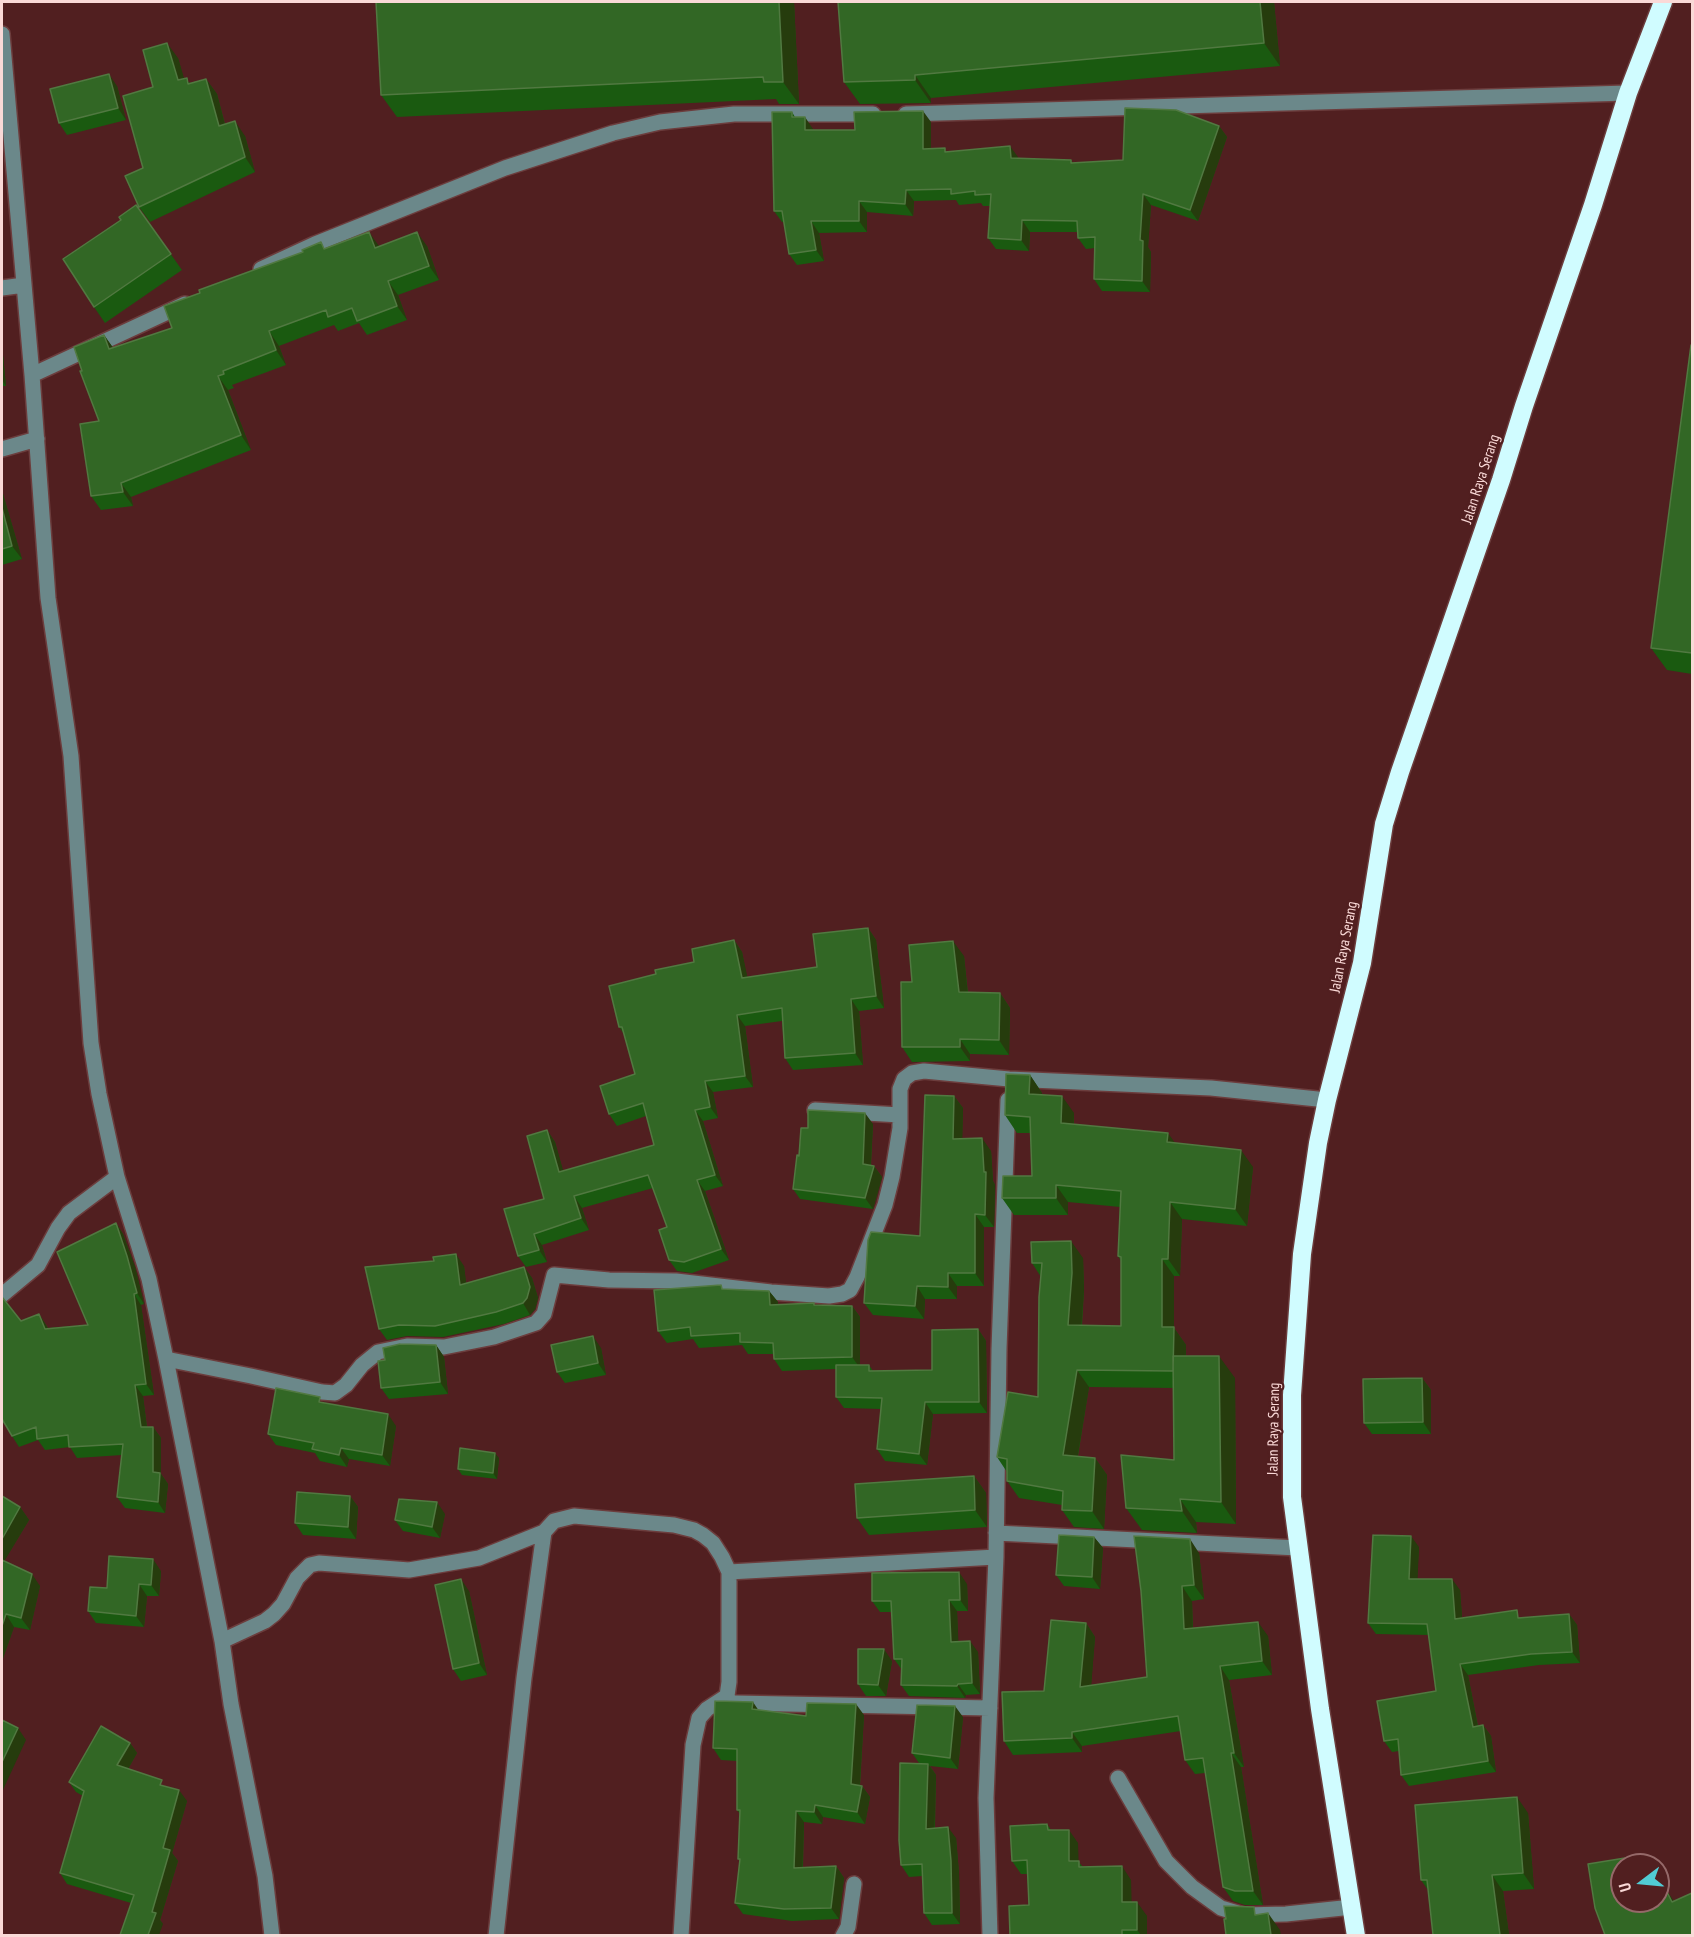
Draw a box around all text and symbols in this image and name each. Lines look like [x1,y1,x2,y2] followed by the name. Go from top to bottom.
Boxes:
[1458,432,1504,526] street label: Jalan Raya Serang
[1326,900,1362,994] street label: Jalan Raya Serang
[1264,1383,1284,1475] street label: Jalan Raya Serang
[1610,1853,1670,1913] north arrow
[1614,1881,1635,1894] text: U

